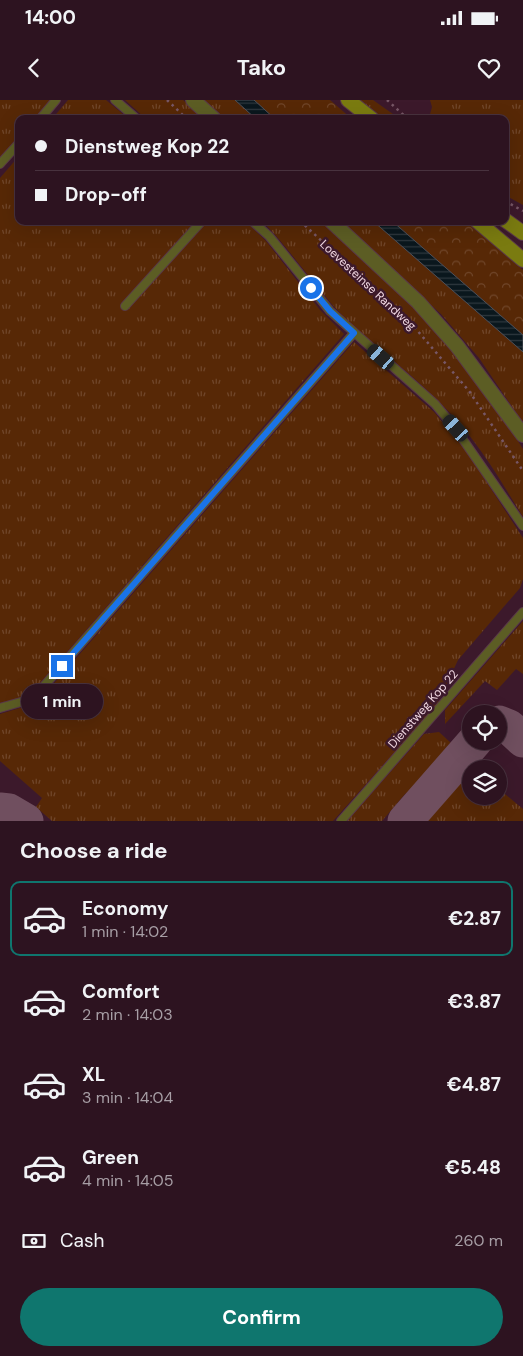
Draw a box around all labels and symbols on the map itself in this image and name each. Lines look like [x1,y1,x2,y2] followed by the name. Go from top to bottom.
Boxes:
[317,236,420,334] street label: Loevesteinse Randweg
[300,277,322,299] route start
[364,341,397,373] car
[440,412,471,444] car
[51,655,73,677] route end
[384,666,462,752] street label: Dienstweg Kop 22
[21,684,103,718] callout: 1 min

